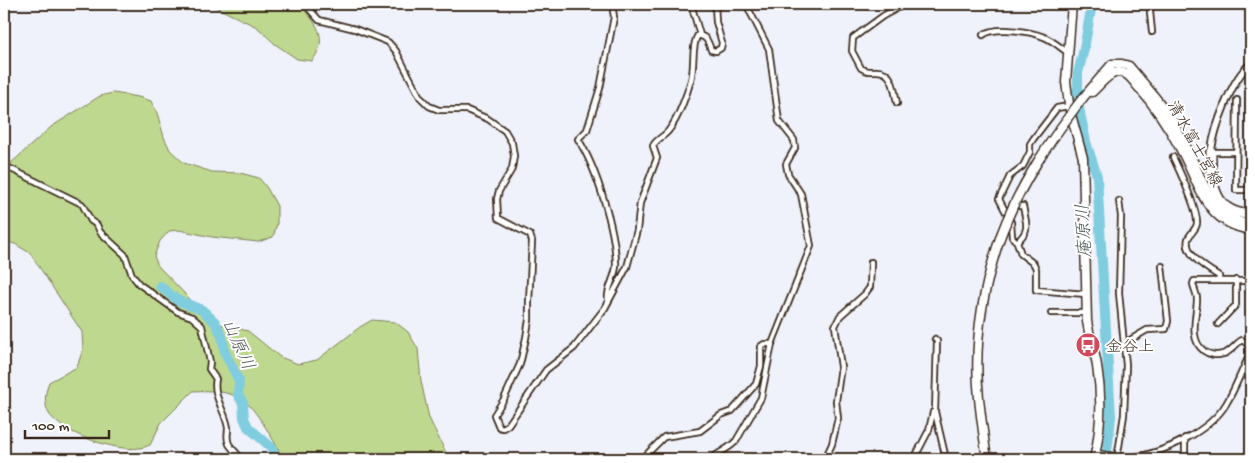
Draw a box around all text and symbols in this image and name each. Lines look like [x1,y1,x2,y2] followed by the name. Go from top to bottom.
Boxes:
[1161,97,1226,191] street label: 清水富士宮線
[1073,203,1097,258] water label: 庵原川
[216,316,257,374] water label: 山原川
[1075,332,1101,358] bus stop icon: 金谷上
[1106,338,1154,358] place label: 金谷上
[25,408,109,440] scale bar
[31,418,70,436] text: 100 m

